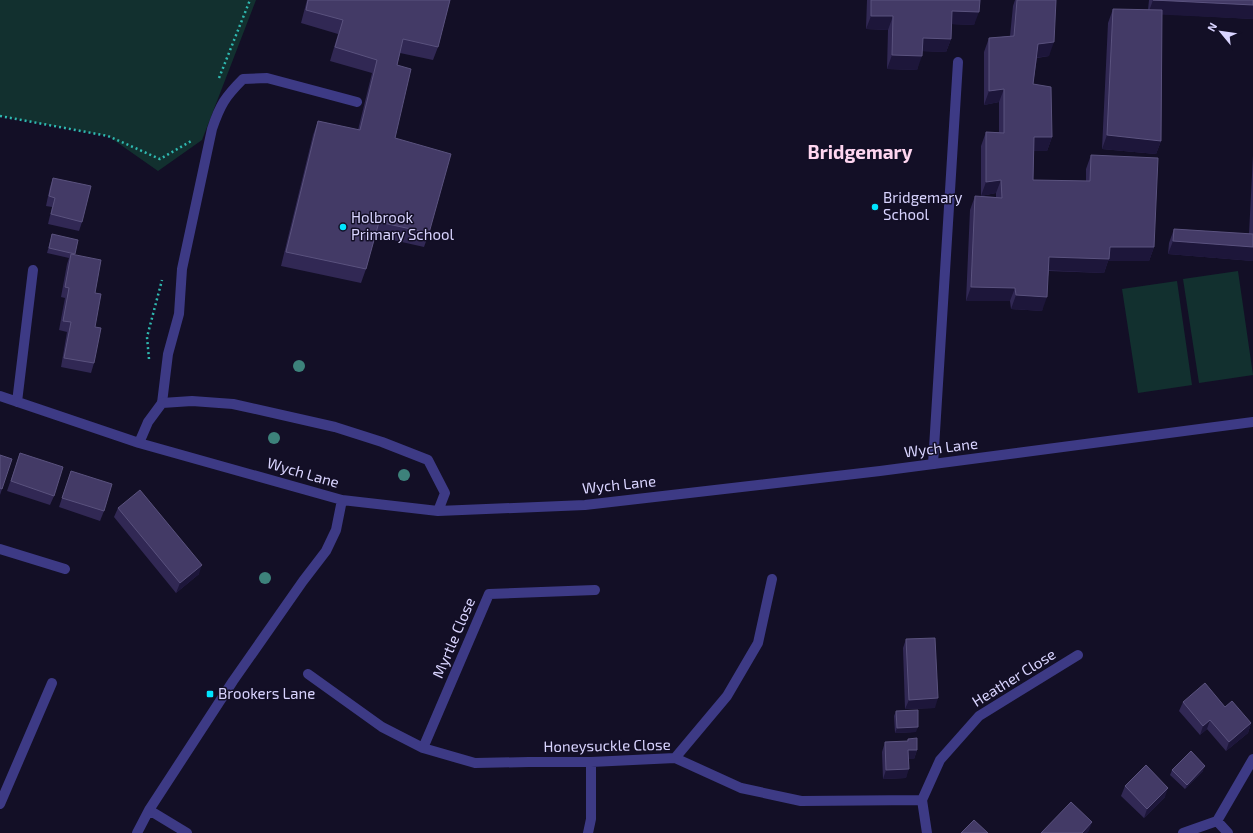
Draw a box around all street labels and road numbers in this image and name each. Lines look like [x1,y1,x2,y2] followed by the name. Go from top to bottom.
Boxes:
[903,434,979,460] street label: Wych Lane
[265,453,341,491] street label: Wych Lane
[581,471,657,497] street label: Wych Lane
[428,595,478,681] street label: Myrtle Close
[968,644,1059,710] street label: Heather Close
[543,735,671,755] street label: Honeysuckle Close

